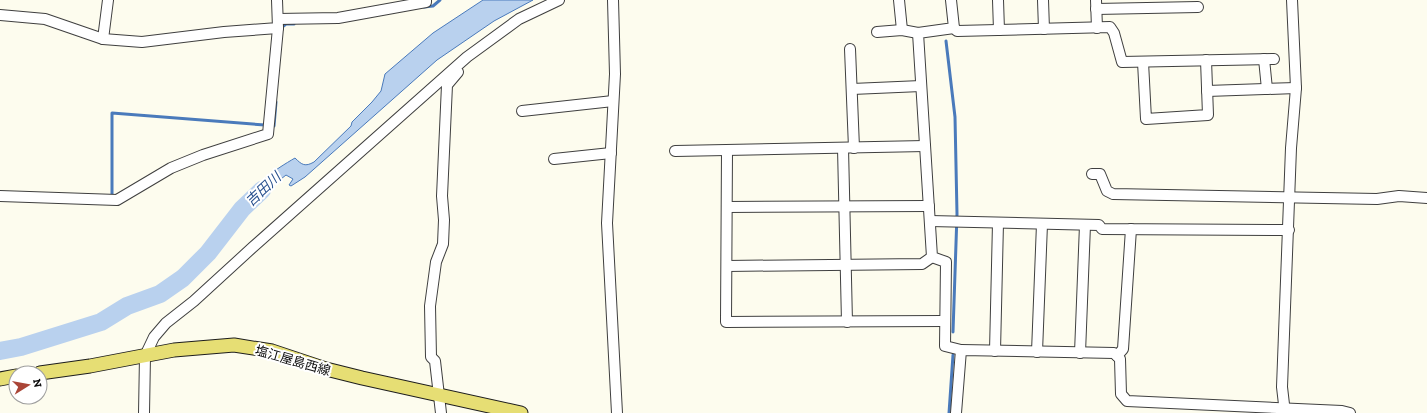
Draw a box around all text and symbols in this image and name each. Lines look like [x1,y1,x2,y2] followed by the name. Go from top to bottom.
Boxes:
[242,167,286,210] water label: 吉田川
[253,343,332,378] street label: 塩江屋島西線
[8,365,48,405] north arrow
[30,378,45,389] text: N

